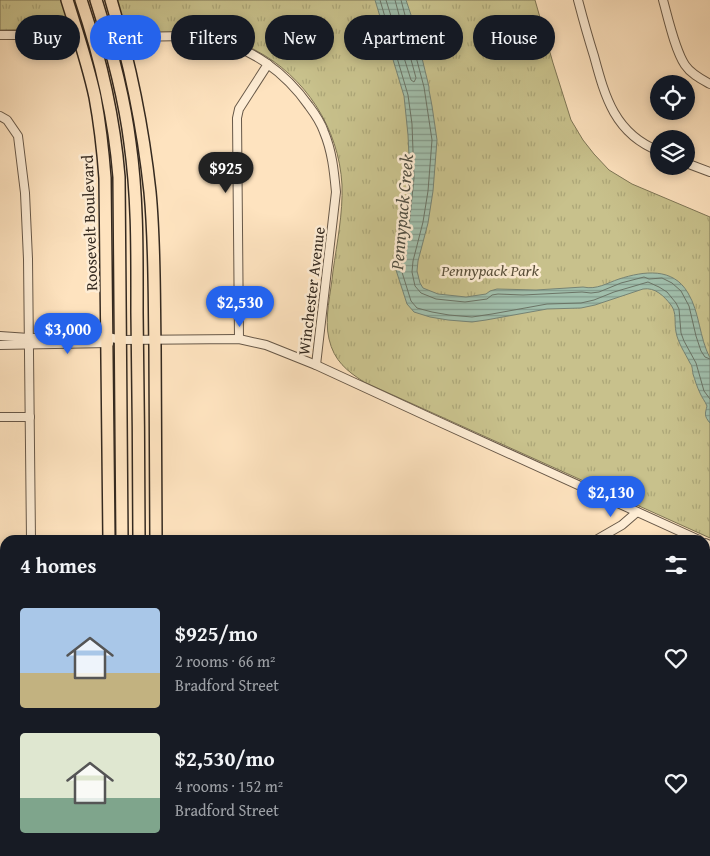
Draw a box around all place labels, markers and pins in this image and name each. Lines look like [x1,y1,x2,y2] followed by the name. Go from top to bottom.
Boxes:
[196,152,256,194] pin: $925
[199,286,281,328] pin: $2,530
[27,312,109,355] pin: $3,000
[570,476,652,518] pin: $2,130

